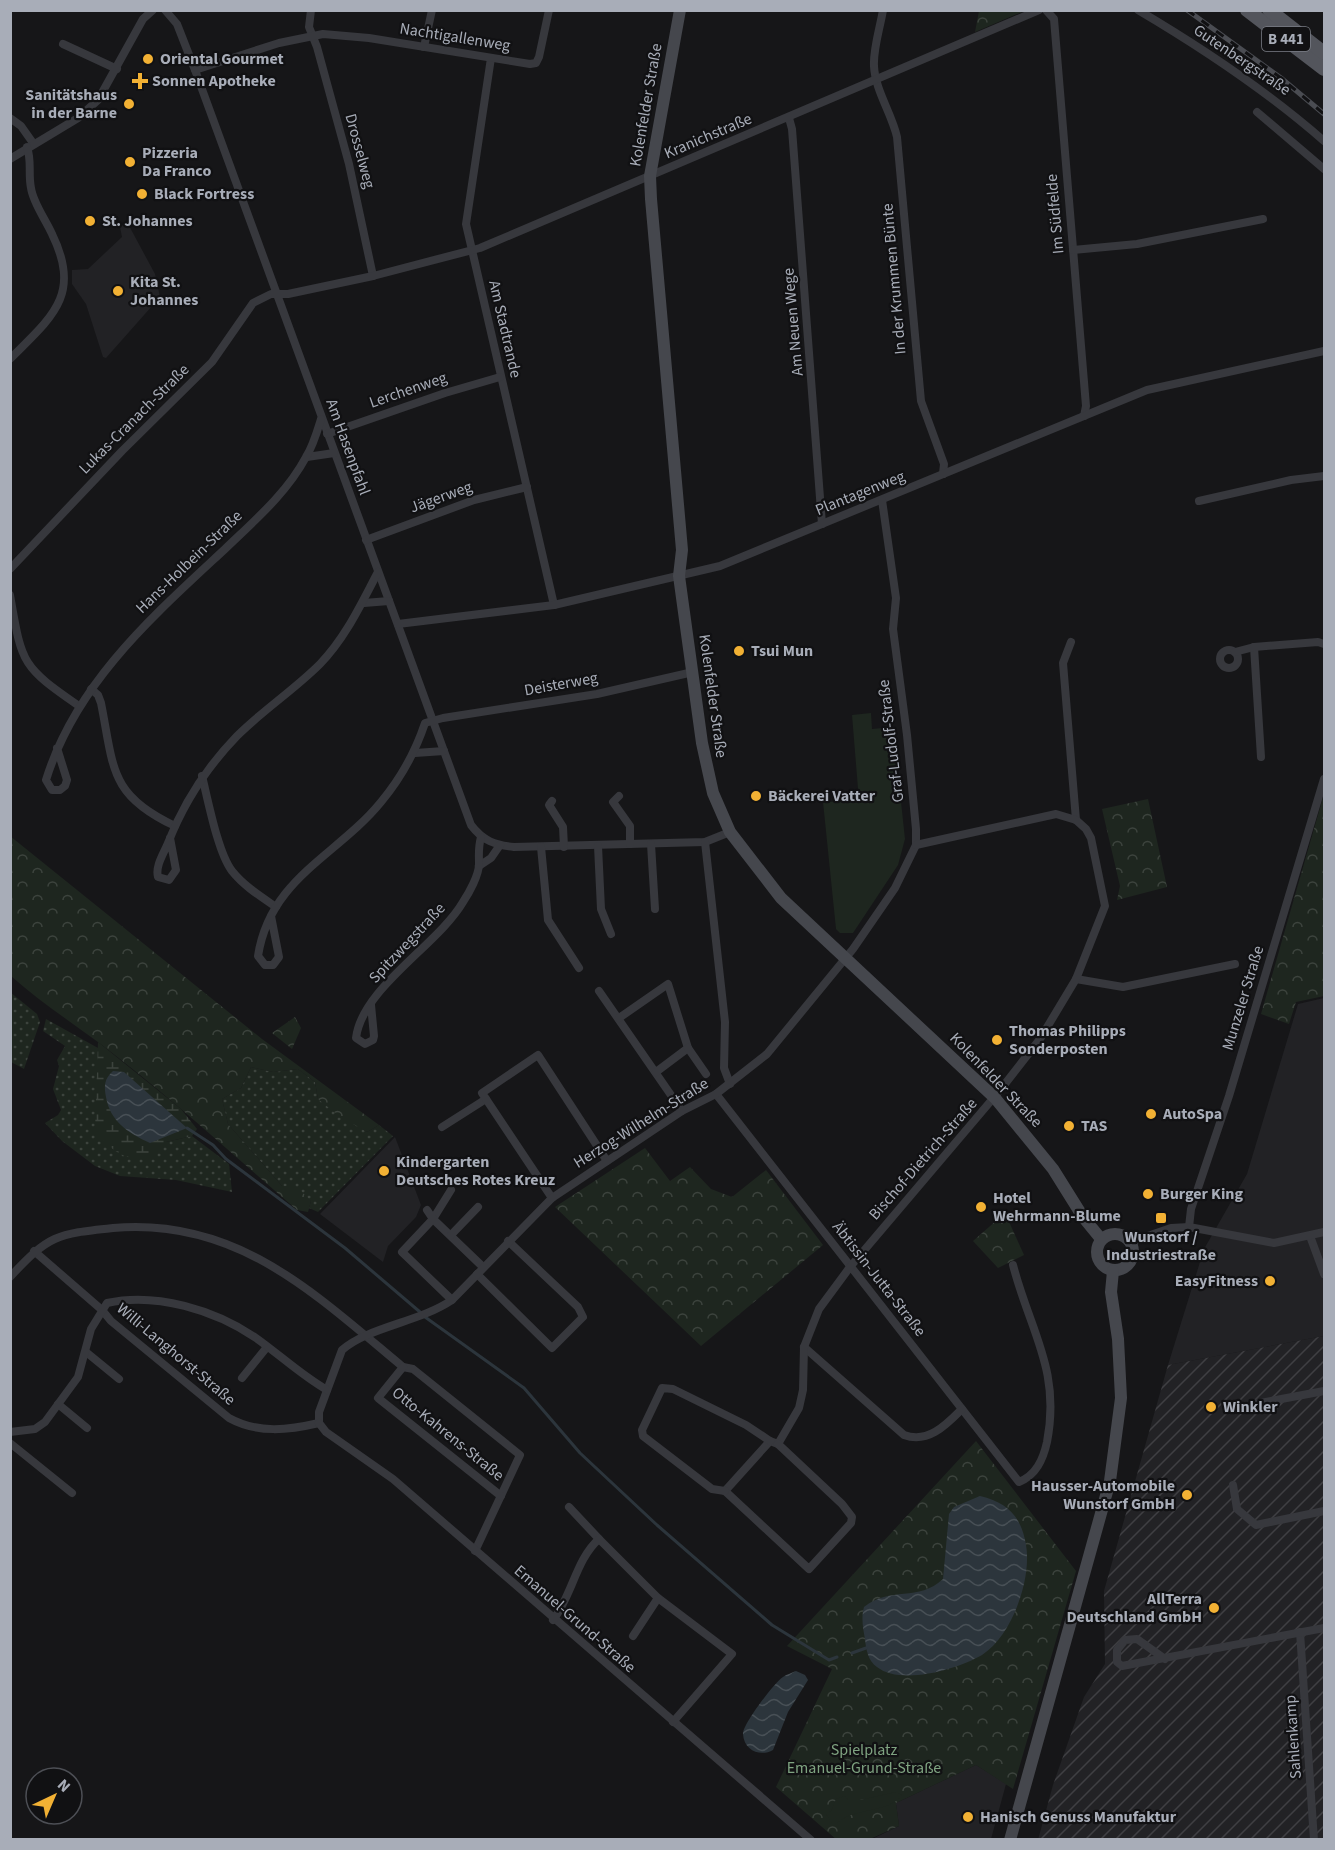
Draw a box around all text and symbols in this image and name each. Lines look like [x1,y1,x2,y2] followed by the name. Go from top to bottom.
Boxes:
[398,17,512,57] street label: Nachtigallenweg
[1189,19,1295,101] street label: Gutenbergstraße
[1262,27,1310,51] road number: B 441
[624,42,668,168] street label: Kolenfelder Straße
[160,48,284,70] place label: Oriental Gourmet
[141,52,155,66] marker: Oriental Gourmet
[152,70,276,92] place label: Sonnen Apotheke
[133,74,147,88] marker: Sonnen Apotheke
[25,84,117,124] place label: Sanitätshaus in der Barne
[122,97,136,111] marker: Sanitätshaus in der Barne
[661,108,755,164] street label: Kranichstraße
[339,111,381,191] street label: Drosselweg
[142,142,211,182] place label: Pizzeria Da Franco
[123,155,137,169] marker: Pizzeria Da Franco
[1041,173,1069,255] street label: Im Südfelde
[154,183,254,205] place label: Black Fortress
[135,187,149,201] marker: Black Fortress
[876,202,912,355] street label: In der Krummen Bünte
[102,210,193,232] place label: St. Johannes
[83,214,97,228] marker: St. Johannes
[777,267,809,377] street label: Am Neuen Wege
[130,271,198,311] place label: Kita St. Johannes
[483,278,527,380] street label: Am Stadtrande
[111,284,125,298] marker: Kita St. Johannes
[74,359,194,479] street label: Lukas-Cranach-Straße
[366,366,450,414] street label: Lerchenweg
[320,396,376,498] street label: Am Hasenpfahl
[812,465,908,521] street label: Plantagenweg
[407,476,475,518] street label: Jägerweg
[131,505,247,619] street label: Hans-Holbein-Straße
[693,633,733,759] street label: Kolenfelder Straße
[751,640,813,662] place label: Tsui Mun
[732,644,746,658] marker: Tsui Mun
[522,667,600,701] street label: Deisterweg
[873,678,909,804] street label: Graf-Ludolf-Straße
[768,785,876,807] place label: Bäckerei Vatter
[749,789,763,803] marker: Bäckerei Vatter
[364,898,450,988] street label: Spitzwegstraße
[1217,943,1269,1053] street label: Munzeler Straße
[1009,1020,1126,1060] place label: Thomas Philipps Sonderposten
[945,1028,1047,1133] street label: Kolenfelder Straße
[990,1033,1004,1047] marker: Thomas Philipps Sonderposten
[569,1072,713,1173] street label: Herzog-Wilhelm-Straße
[864,1093,982,1225] street label: Bischof-Dietrich-Straße
[1162,1103,1222,1125] place label: AutoSpa
[1144,1107,1158,1121] marker: AutoSpa
[1081,1115,1107,1137] place label: TAS
[1062,1119,1076,1133] marker: TAS
[396,1151,555,1191] place label: Kindergarten Deutsches Rotes Kreuz
[377,1164,391,1178] marker: Kindergarten Deutsches Rotes Kreuz
[1160,1183,1243,1205] place label: Burger King
[993,1187,1121,1227] place label: Hotel Wehrmann-Blume
[1141,1187,1155,1201] marker: Burger King
[974,1200,988,1214] marker: Hotel Wehrmann-Blume
[1154,1211,1168,1225] marker: Wunstorf / Industriestraße
[827,1217,931,1341] street label: Äbtissin-Jutta-Straße
[1106,1226,1216,1266] place label: Wunstorf / Industriestraße
[1175,1270,1258,1292] place label: EasyFitness
[1263,1274,1277,1288] marker: EasyFitness
[112,1298,240,1410] street label: Willi-Langhorst-Straße
[387,1382,509,1486] street label: Otto-Kahrens-Straße
[1223,1396,1278,1418] place label: Winkler
[1204,1400,1218,1414] marker: Winkler
[1031,1475,1175,1515] place label: Hausser-Automobile Wunstorf GmbH
[1180,1488,1194,1502] marker: Hausser-Automobile Wunstorf GmbH
[509,1560,641,1678] street label: Emanuel-Grund-Straße
[1066,1588,1202,1628] place label: AllTerra Deutschland GmbH
[1207,1601,1221,1615] marker: AllTerra Deutschland GmbH
[1279,1694,1307,1780] street label: Sahlenkamp
[787,1739,941,1779] park label: Spielplatz Emanuel-Grund-Straße
[24,1766,84,1826] north arrow
[52,1774,75,1798] text: N
[980,1806,1177,1828] place label: Hanisch Genuss Manufaktur
[961,1810,975,1824] marker: Hanisch Genuss Manufaktur

